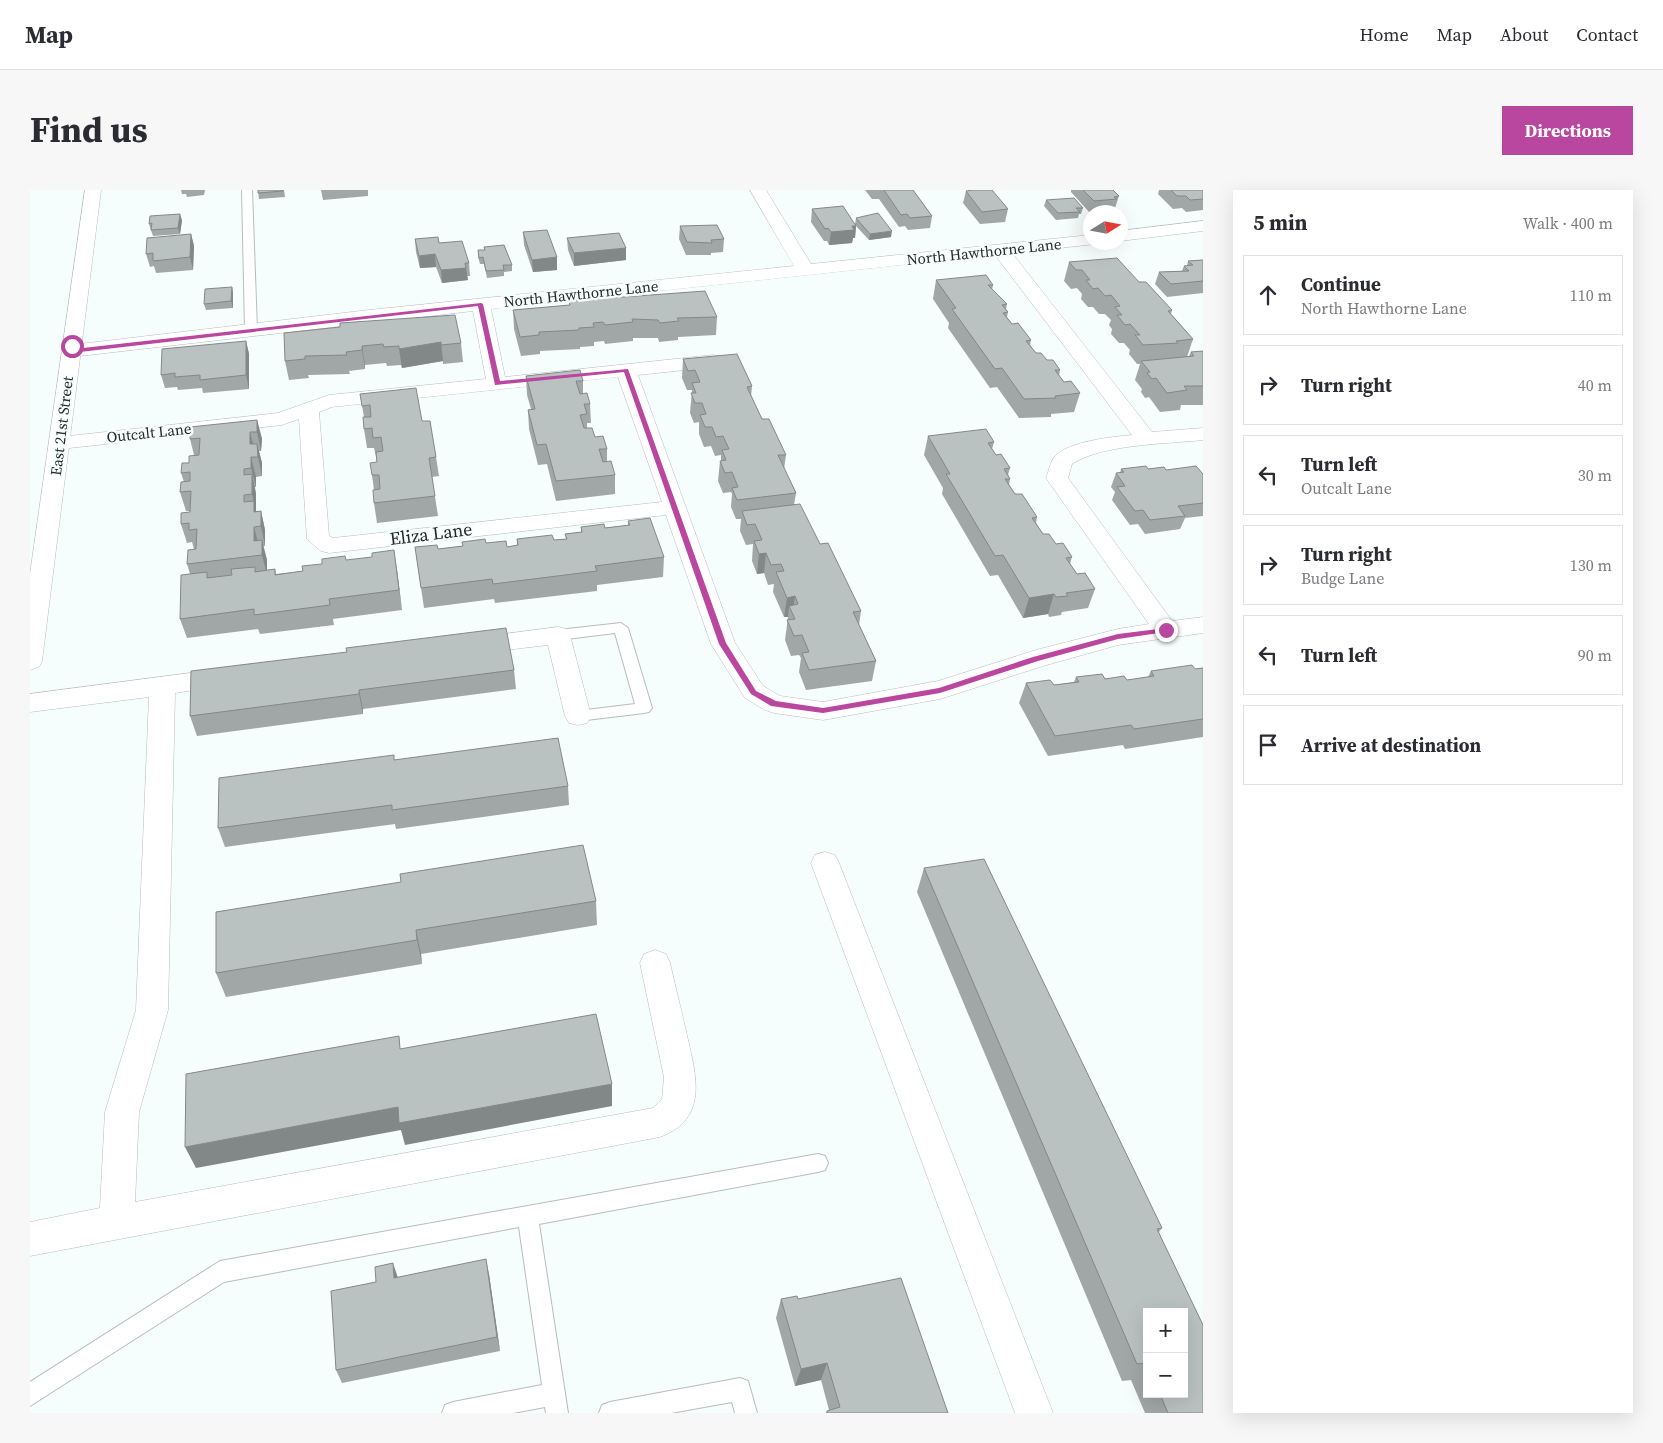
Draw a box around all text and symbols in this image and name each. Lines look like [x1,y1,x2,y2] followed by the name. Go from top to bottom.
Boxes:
[25,18,73,51] text: Map
[1360,22,1409,47] text: Home
[1437,22,1472,47] text: Map
[1500,22,1548,47] text: About
[1576,22,1638,47] text: Contact
[30,106,148,154] text: Find us
[1502,106,1633,155] button: Directions
[1083,205,1128,250] north arrow
[1253,208,1308,237] text: 5 min
[1523,212,1613,234] text: Walk · 400 m
[906,233,1063,270] street label: North Hawthorne Lane
[1301,271,1381,297] text: Continue
[503,275,660,312] street label: North Hawthorne Lane
[1254,281,1282,309] icon: ahead
[1570,284,1612,306] text: 110 m
[1301,297,1467,319] text: North Hawthorne Lane
[61,335,84,358] route start
[1254,371,1282,399] icon: right
[1301,372,1392,398] text: Turn right
[1578,374,1612,396] text: 40 m
[45,375,78,477] street label: East 21st Street
[105,418,193,447] street label: Outcalt Lane
[1301,451,1377,477] text: Turn left
[1254,461,1282,489] icon: left
[1578,464,1612,486] text: 30 m
[1301,477,1392,499] text: Outcalt Lane
[388,516,474,551] street label: Eliza Lane
[1301,541,1392,567] text: Turn right
[1254,551,1282,579] icon: right
[1570,554,1612,576] text: 130 m
[1301,567,1384,589] text: Budge Lane
[1155,619,1178,642] route end
[1254,641,1282,669] icon: left
[1301,642,1377,668] text: Turn left
[1578,644,1612,666] text: 90 m
[1254,731,1282,759] icon: arrive
[1301,732,1481,758] text: Arrive at destination
[1143,1308,1188,1398] map controls
[1143,1308,1188,1353] button: +
[1143,1353,1188,1398] button: −

